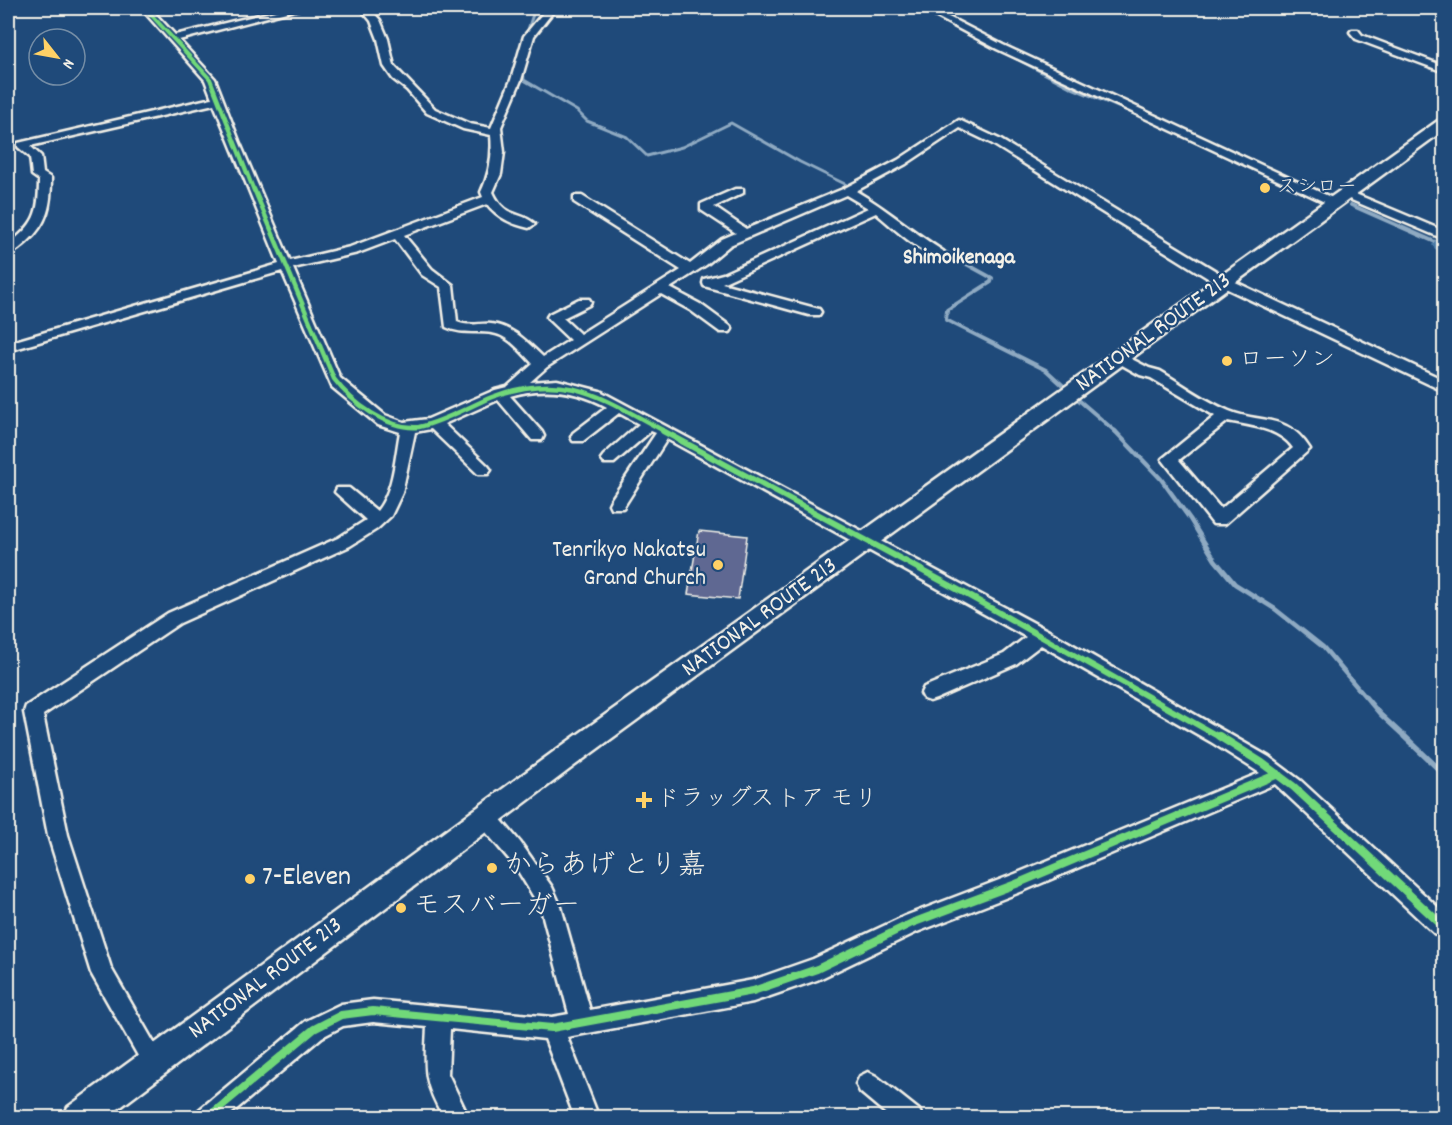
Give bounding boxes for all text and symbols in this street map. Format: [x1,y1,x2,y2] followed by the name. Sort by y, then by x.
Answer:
[27,27,87,87] north arrow
[56,54,80,73] text: N
[1277,174,1357,202] place label: スシロー
[1258,181,1272,195] marker: スシロー
[903,243,1016,274] district label: Shimoikenaga
[1069,265,1239,401] street label: NATIONAL ROUTE 213
[1239,344,1335,378] place label: ローソン
[1220,354,1234,368] marker: ローソン
[552,534,706,596] place label: Tenrikyo Nakatsu Grand Church
[675,550,845,686] street label: NATIONAL ROUTE 213
[711,558,725,572] marker: Tenrikyo Nakatsu Grand Church
[656,783,878,817] place label: ドラッグストア モリ
[637,793,651,807] marker: ドラッグストア モリ
[504,848,706,888] place label: からあげ とり嘉
[262,859,351,899] place label: 7-Eleven
[485,861,499,875] marker: からあげ とり嘉
[243,872,257,886] marker: 7-Eleven
[413,888,580,928] place label: モスバーガー
[394,901,408,915] marker: モスバーガー
[182,910,350,1048] street label: NATIONAL ROUTE 213

